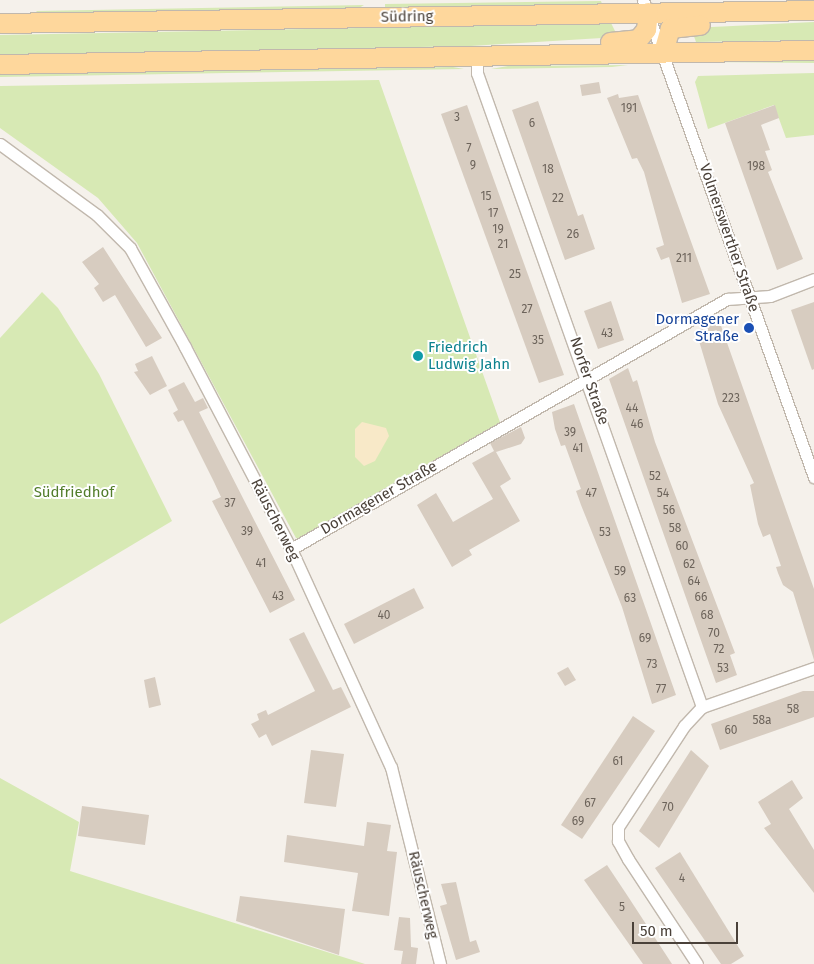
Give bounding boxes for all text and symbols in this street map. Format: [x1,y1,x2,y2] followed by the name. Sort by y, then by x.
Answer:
[381,8,433,26] street label: Südring
[621,102,637,116] house number: 191
[454,111,460,125] house number: 3
[529,117,535,131] house number: 6
[466,142,472,156] house number: 7
[470,159,476,173] house number: 9
[747,160,765,174] house number: 198
[695,162,763,314] street label: Volmerswerther Straße
[542,163,554,177] house number: 18
[480,190,492,204] house number: 15
[552,192,564,206] house number: 22
[488,207,498,221] house number: 17
[492,223,504,237] house number: 19
[567,228,579,242] house number: 26
[498,238,508,252] house number: 21
[676,252,692,266] house number: 211
[509,268,521,282] house number: 25
[521,303,533,317] house number: 27
[655,310,739,345] place label: Dormagener Straße
[743,322,755,334] marker: Dormagener Straße
[601,327,613,341] house number: 43
[532,334,544,348] house number: 35
[566,335,612,427] street label: Norfer Straße
[428,338,510,373] place label: Friedrich Ludwig Jahn
[412,350,424,362] marker: Friedrich Ludwig Jahn
[722,392,740,406] house number: 223
[626,402,638,416] house number: 44
[631,418,643,432] house number: 46
[564,426,576,440] house number: 39
[573,442,583,456] house number: 41
[318,457,440,539] street label: Dormagener Straße
[649,470,661,484] house number: 52
[247,476,303,564] street label: Räuscherweg
[34,484,114,502] park label: Südfriedhof
[585,487,597,501] house number: 47
[657,487,669,501] house number: 54
[224,497,236,511] house number: 37
[663,504,675,518] house number: 56
[669,522,681,536] house number: 58
[241,525,253,539] house number: 39
[599,526,611,540] house number: 53
[675,540,689,554] house number: 60
[256,557,266,571] house number: 41
[683,558,695,572] house number: 62
[614,565,626,579] house number: 59
[688,575,700,589] house number: 64
[272,590,284,604] house number: 43
[695,591,707,605] house number: 66
[624,592,636,606] house number: 63
[377,609,391,623] house number: 40
[700,609,714,623] house number: 68
[708,627,720,641] house number: 70
[639,632,651,646] house number: 69
[713,643,725,657] house number: 72
[646,658,658,672] house number: 73
[717,662,729,676] house number: 53
[656,683,666,697] house number: 77
[787,703,799,717] house number: 58
[752,714,772,728] house number: 58a
[724,724,738,738] house number: 60
[612,755,624,769] house number: 61
[584,797,596,811] house number: 67
[662,801,674,815] house number: 70
[572,815,584,829] house number: 69
[404,849,442,941] street label: Räuscherweg
[679,872,685,886] house number: 4
[619,901,625,915] house number: 5
[634,912,740,944] scale bar
[640,922,673,940] text: 50 m

